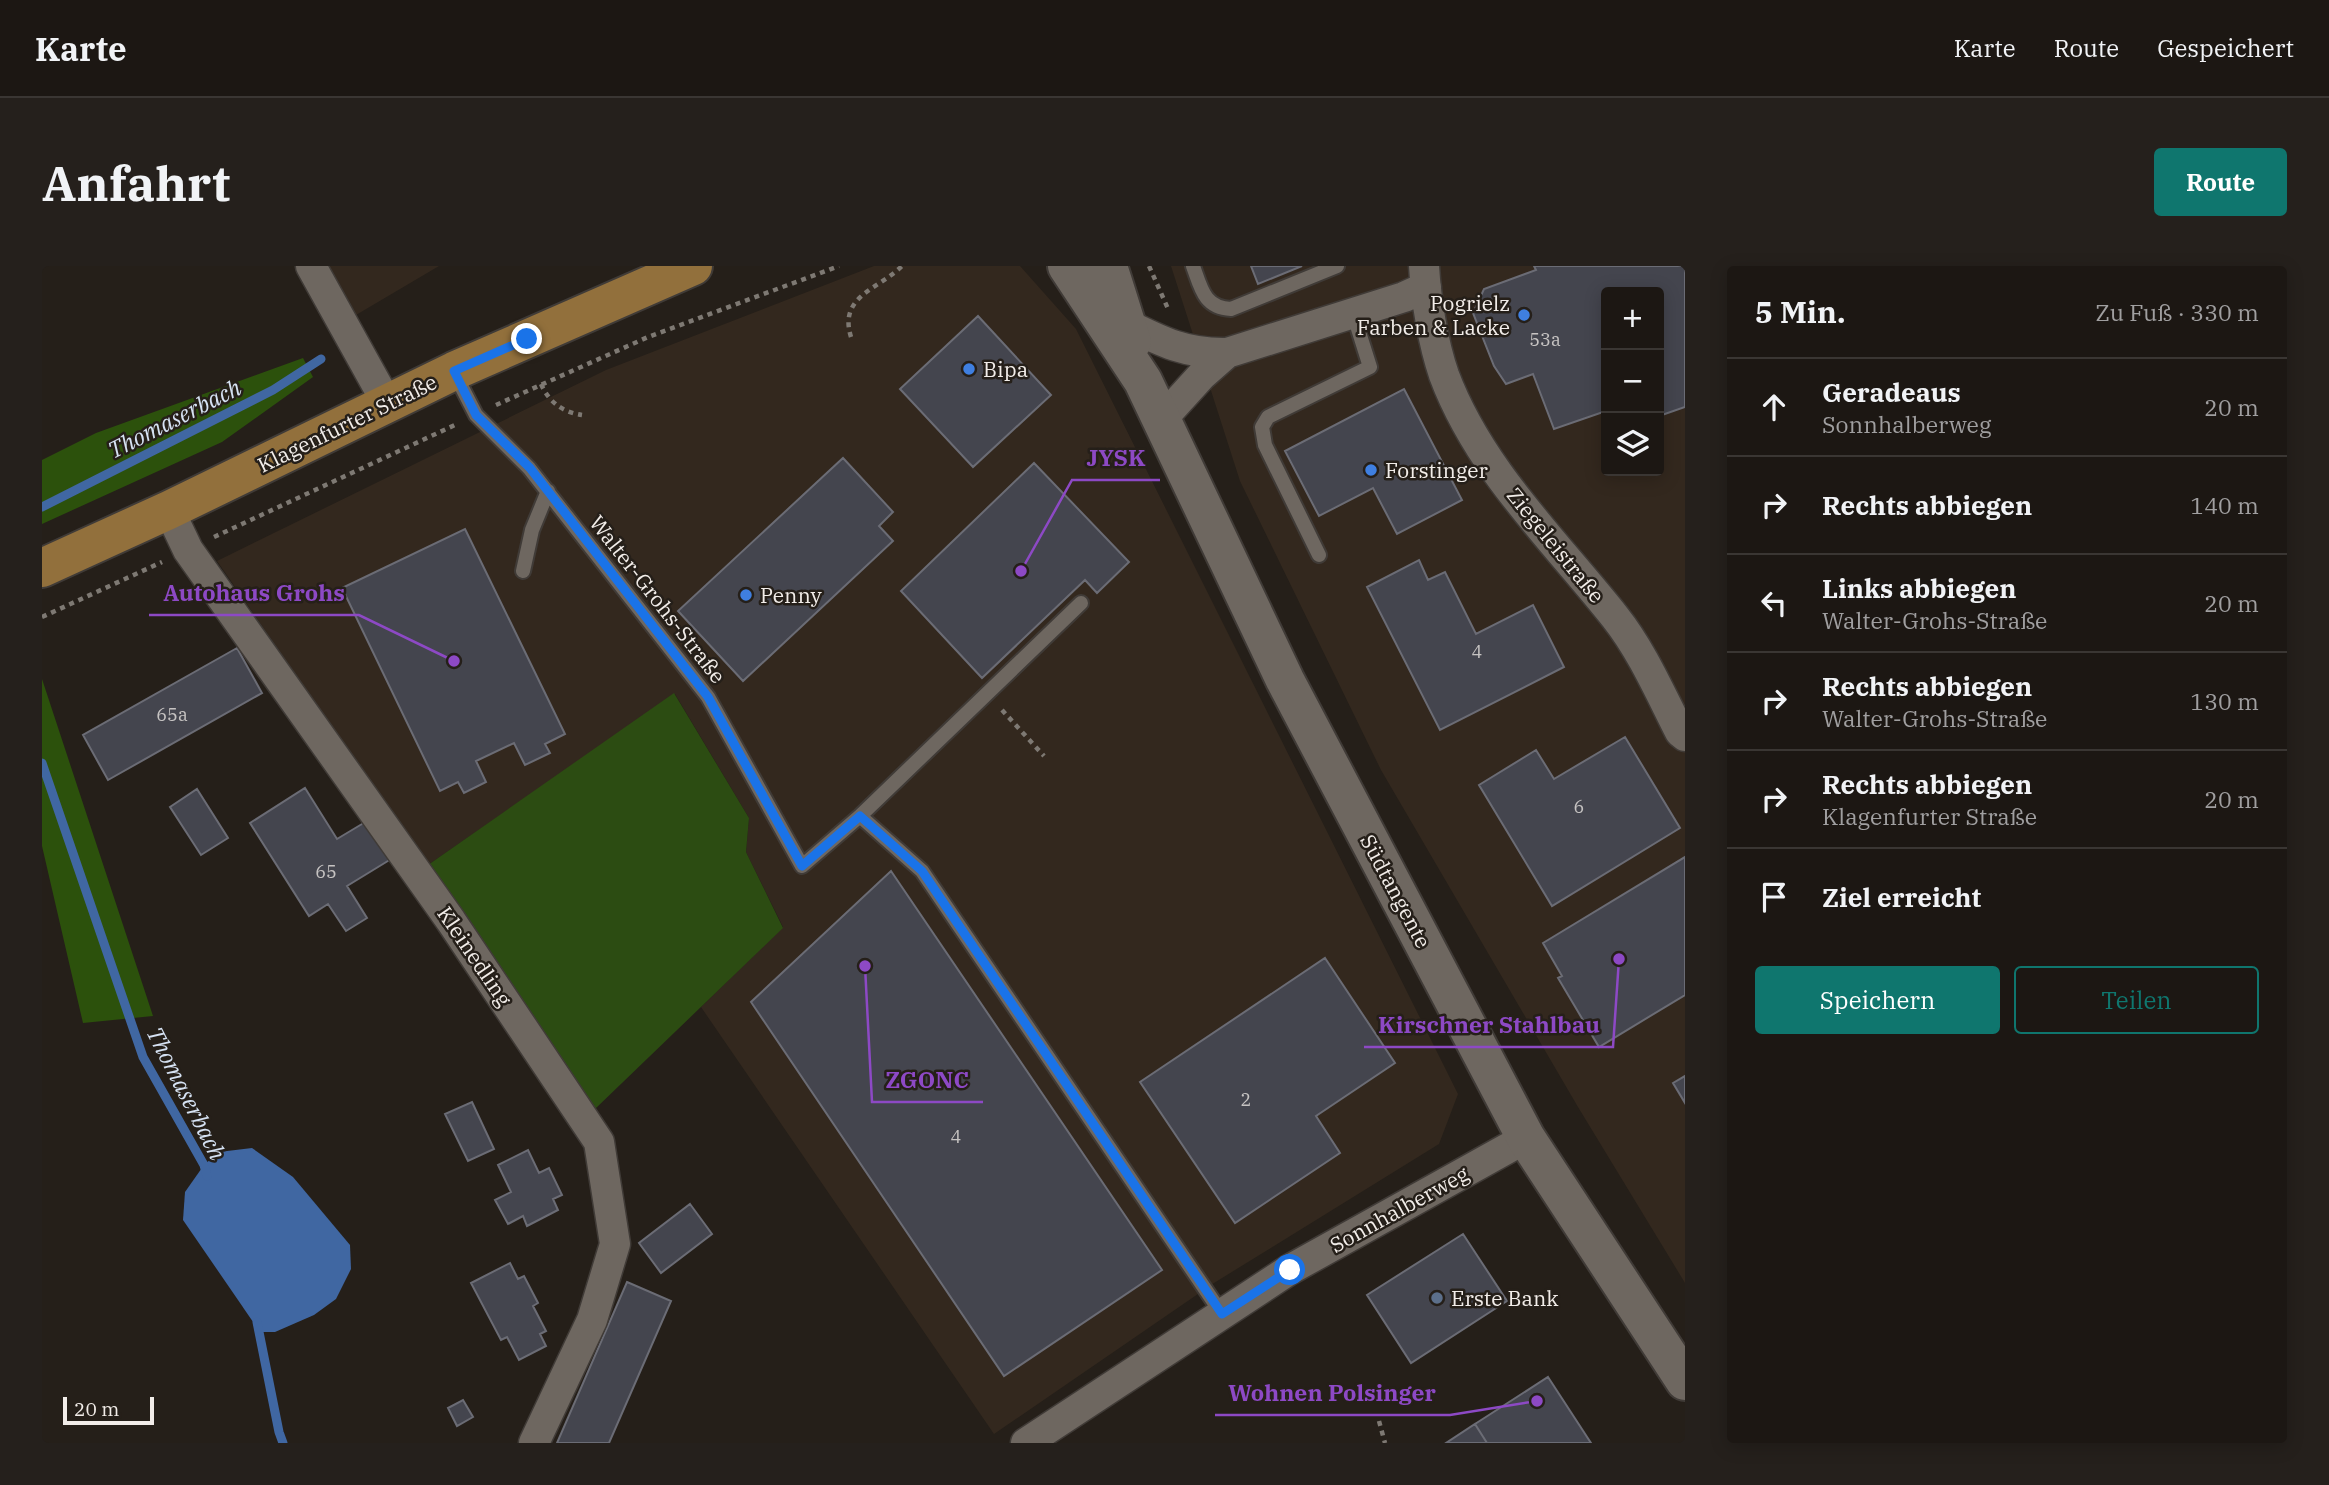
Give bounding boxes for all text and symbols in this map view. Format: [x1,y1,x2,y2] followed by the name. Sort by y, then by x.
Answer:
[35,27,127,70] text: Karte
[1954,32,2016,64] text: Karte
[2054,32,2119,64] text: Route
[2157,32,2294,64] text: Gespeichert
[2154,148,2287,216] button: Route
[42,151,230,214] text: Anfahrt
[1601,287,1664,476] map controls
[1601,287,1664,350] button: +
[1357,289,1510,341] place label: Pogrielz Farben & Lacke
[1755,292,1846,331] text: 5 Min.
[2095,297,2259,327] text: Zu Fuß · 330 m
[1516,307,1532,323] marker: Pogrielz Farben & Lacke
[511,323,542,354] route end
[1529,328,1561,351] house number: 53a
[1601,350,1664,413] button: −
[983,355,1028,383] place label: Bipa
[961,361,977,377] marker: Bipa
[253,367,441,479] street label: Klagenfurter Straße
[102,371,246,464] water label: Thomaserbach
[1822,375,1961,409] text: Geradeaus
[1755,388,1793,426] icon: ahead
[2204,392,2259,422] text: 20 m
[1822,409,1991,439] text: Sonnhalberweg
[1601,413,1664,476] button: layers
[1072,436,1160,480] callout: JYSK
[1086,442,1146,472] text: JYSK
[1385,456,1489,484] place label: Forstinger
[1363,462,1379,478] marker: Forstinger
[1501,481,1611,609] street label: Ziegeleistraße
[1755,486,1793,524] icon: right
[1822,488,2032,522] text: Rechts abbiegen
[2190,490,2259,520] text: 140 m
[584,509,732,689] street label: Walter-Grohs-Straße
[149,571,359,615] callout: Autohaus Grohs
[1822,571,2017,605] text: Links abbiegen
[163,577,345,607] text: Autohaus Grohs
[760,581,823,609] place label: Penny
[1755,584,1793,622] icon: left
[738,587,754,603] marker: Penny
[2204,588,2259,618] text: 20 m
[1822,605,2047,635] text: Walter-Grohs-Straße
[1472,640,1482,663] house number: 4
[1822,669,2032,703] text: Rechts abbiegen
[1755,682,1793,720] icon: right
[2190,686,2259,716] text: 130 m
[156,703,188,726] house number: 65a
[1822,703,2047,733] text: Walter-Grohs-Straße
[1822,767,2032,801] text: Rechts abbiegen
[1755,780,1793,818] icon: right
[2204,784,2259,814] text: 20 m
[1574,795,1584,818] house number: 6
[1822,801,2037,831] text: Klagenfurter Straße
[1354,829,1438,953] street label: Südtangente
[315,860,337,883] house number: 65
[1755,878,1793,916] icon: arrive
[1822,880,1981,914] text: Ziel erreicht
[431,901,519,1012] street label: Kleinedling
[1755,966,2000,1034] button: Speichern
[2014,966,2259,1034] button: Teilen
[1364,1003,1613,1047] callout: Kirschner Stahlbau
[1378,1009,1600,1039] text: Kirschner Stahlbau
[141,1021,234,1165] water label: Thomaserbach
[872,1058,983,1102] callout: ZGONC
[885,1064,969,1094] text: ZGONC
[1241,1088,1251,1111] house number: 2
[951,1125,961,1148] house number: 4
[1325,1159,1474,1259] street label: Sonnhalberweg
[1274,1254,1305,1285] route start
[1451,1284,1559,1312] place label: Erste Bank
[1429,1290,1445,1306] marker: Erste Bank
[1215,1371,1450,1415] callout: Wohnen Polsinger
[1228,1377,1436,1407] text: Wohnen Polsinger
[63,1394,154,1426] scale bar
[74,1397,119,1421] text: 20 m

